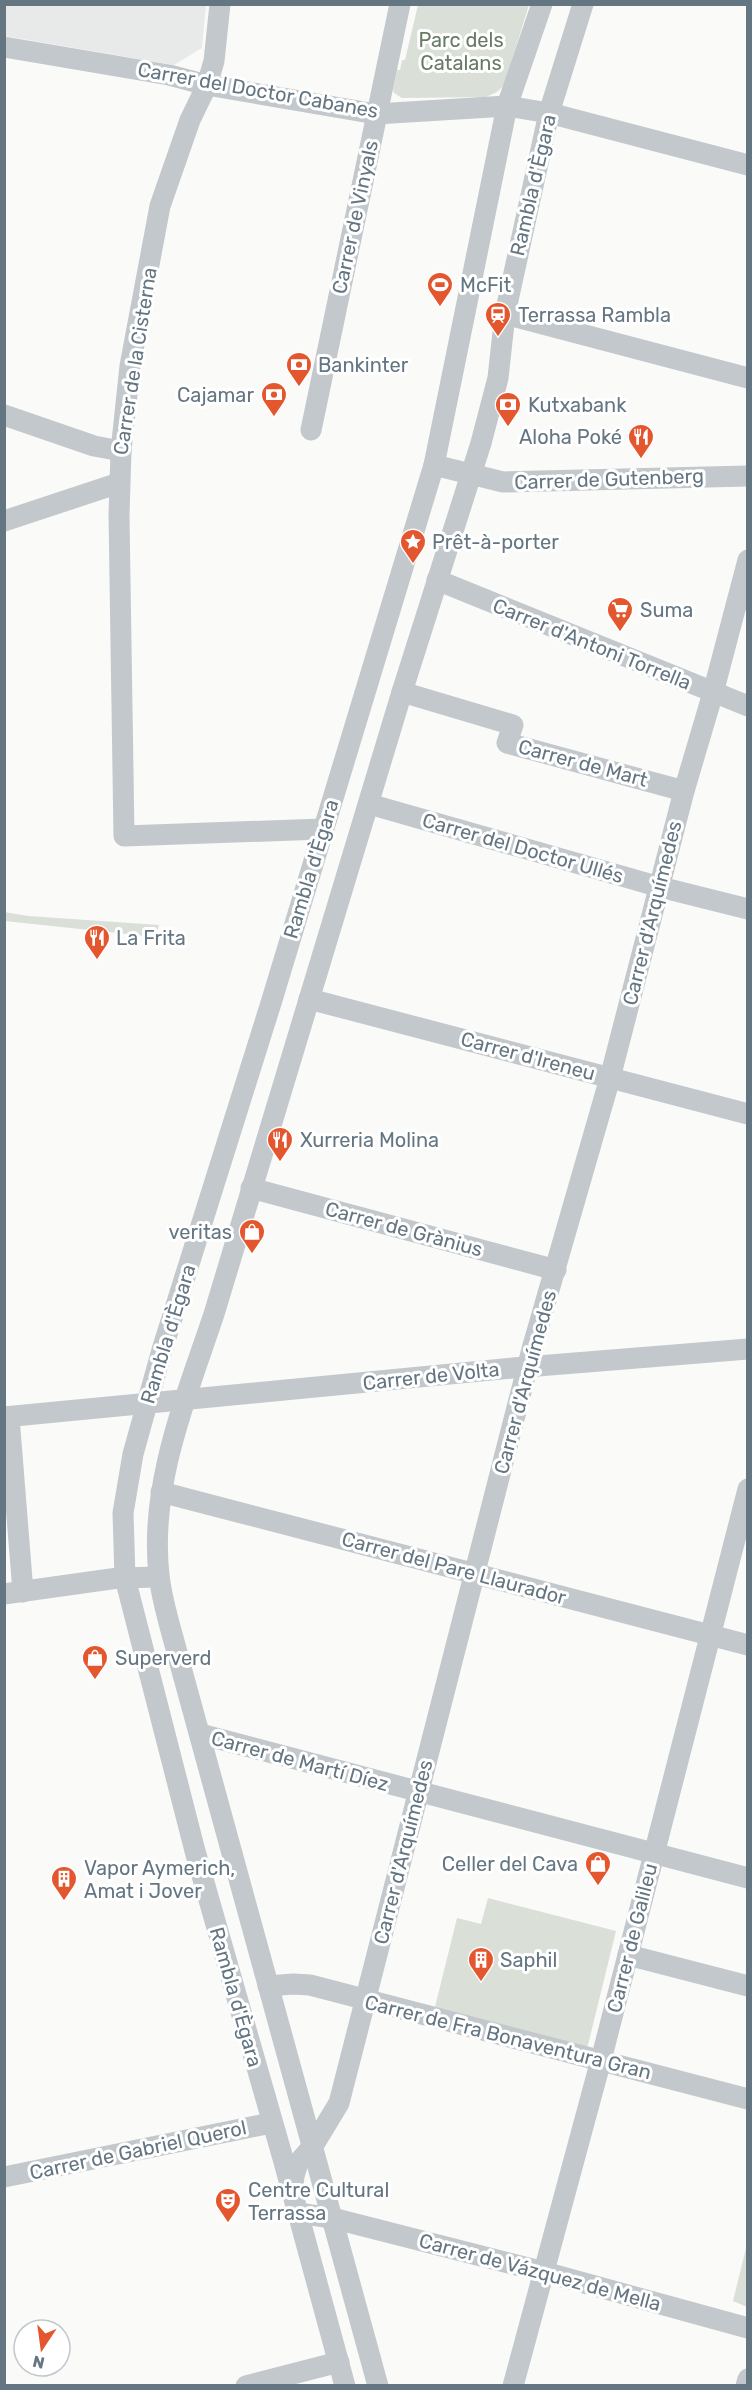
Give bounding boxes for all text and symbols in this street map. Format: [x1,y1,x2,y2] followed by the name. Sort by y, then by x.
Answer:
[418,28,504,75] park label: Parc dels Catalans
[136,57,380,123] street label: Carrer del Doctor Cabanes
[505,112,561,258] street label: Rambla d'Ègara
[327,138,383,296] street label: Carrer de Vinyals
[108,266,162,456] street label: Carrer de la Cisterna
[425,270,455,308] sports icon: McFit
[460,273,511,297] place label: McFit
[483,300,513,338] station icon: Terrassa Rambla
[518,303,671,327] place label: Terrassa Rambla
[284,350,314,388] bank icon: Bankinter
[318,353,409,377] place label: Bankinter
[259,380,289,418] bank icon: Cajamar
[177,383,254,407] place label: Cajamar
[493,390,523,428] bank icon: Kutxabank
[528,393,627,417] place label: Kutxabank
[626,422,656,460] restaurant icon: Aloha Poké
[519,425,622,449] place label: Aloha Poké
[514,464,704,494] street label: Carrer de Gutenberg
[398,527,428,565] place icon: Prêt-à-porter
[432,530,559,554] place label: Prêt-à-porter
[489,593,695,695] street label: Carrer d'Antoni Torrella
[605,595,635,633] supermarket icon: Suma
[640,598,693,622] place label: Suma
[516,734,650,792] street label: Carrer de Mart
[278,796,344,942] street label: Rambla d'Ègara
[420,808,626,888] street label: Carrer del Doctor Ullés
[617,818,687,1008] street label: Carrer d'Arquímedes
[82,923,112,961] restaurant icon: La Frita
[116,926,186,950] place label: La Frita
[458,1027,598,1085] street label: Carrer d'Ireneu
[265,1125,295,1163] restaurant icon: Xurreria Molina
[300,1128,439,1152] place label: Xurreria Molina
[323,1196,485,1262] street label: Carrer de Grànius
[237,1217,267,1255] shop icon: veritas
[169,1220,232,1244] place label: veritas
[135,1261,201,1407] street label: Rambla d'Ègara
[489,1287,561,1477] street label: Carrer d'Arquímedes
[361,1357,501,1395] street label: Carrer de Volta
[339,1526,569,1610] street label: Carrer del Pare Llaurador
[80,1643,110,1681] shop icon: Superverd
[115,1646,211,1670] place label: Superverd
[209,1726,391,1796] street label: Carrer de Martí Díez
[368,1757,438,1947] street label: Carrer d'Arquímedes
[583,1849,613,1887] shop icon: Celler del Cava
[442,1852,578,1876] place label: Celler del Cava
[84,1856,235,1903] place label: Vapor Aymerich, Amat i Jover
[602,1861,662,2015] street label: Carrer de Galileu
[49,1864,79,1902] building icon: Vapor Aymerich, Amat i Jover
[205,1924,267,2070] street label: Rambla d'Ègara
[466,1945,496,1983] building icon: Saphil
[500,1948,557,1972] place label: Saphil
[362,1990,654,2084] street label: Carrer de Fra Bonaventura Gran
[27,2115,249,2185] street label: Carrer de Gabriel Querol
[248,2178,389,2225] place label: Centre Cultural Terrassa
[213,2186,243,2224] theatre icon: Centre Cultural Terrassa
[417,2228,663,2316] street label: Carrer de Vázquez de Mella
[12,2318,72,2378] north arrow
[31,2352,46,2373] text: N

